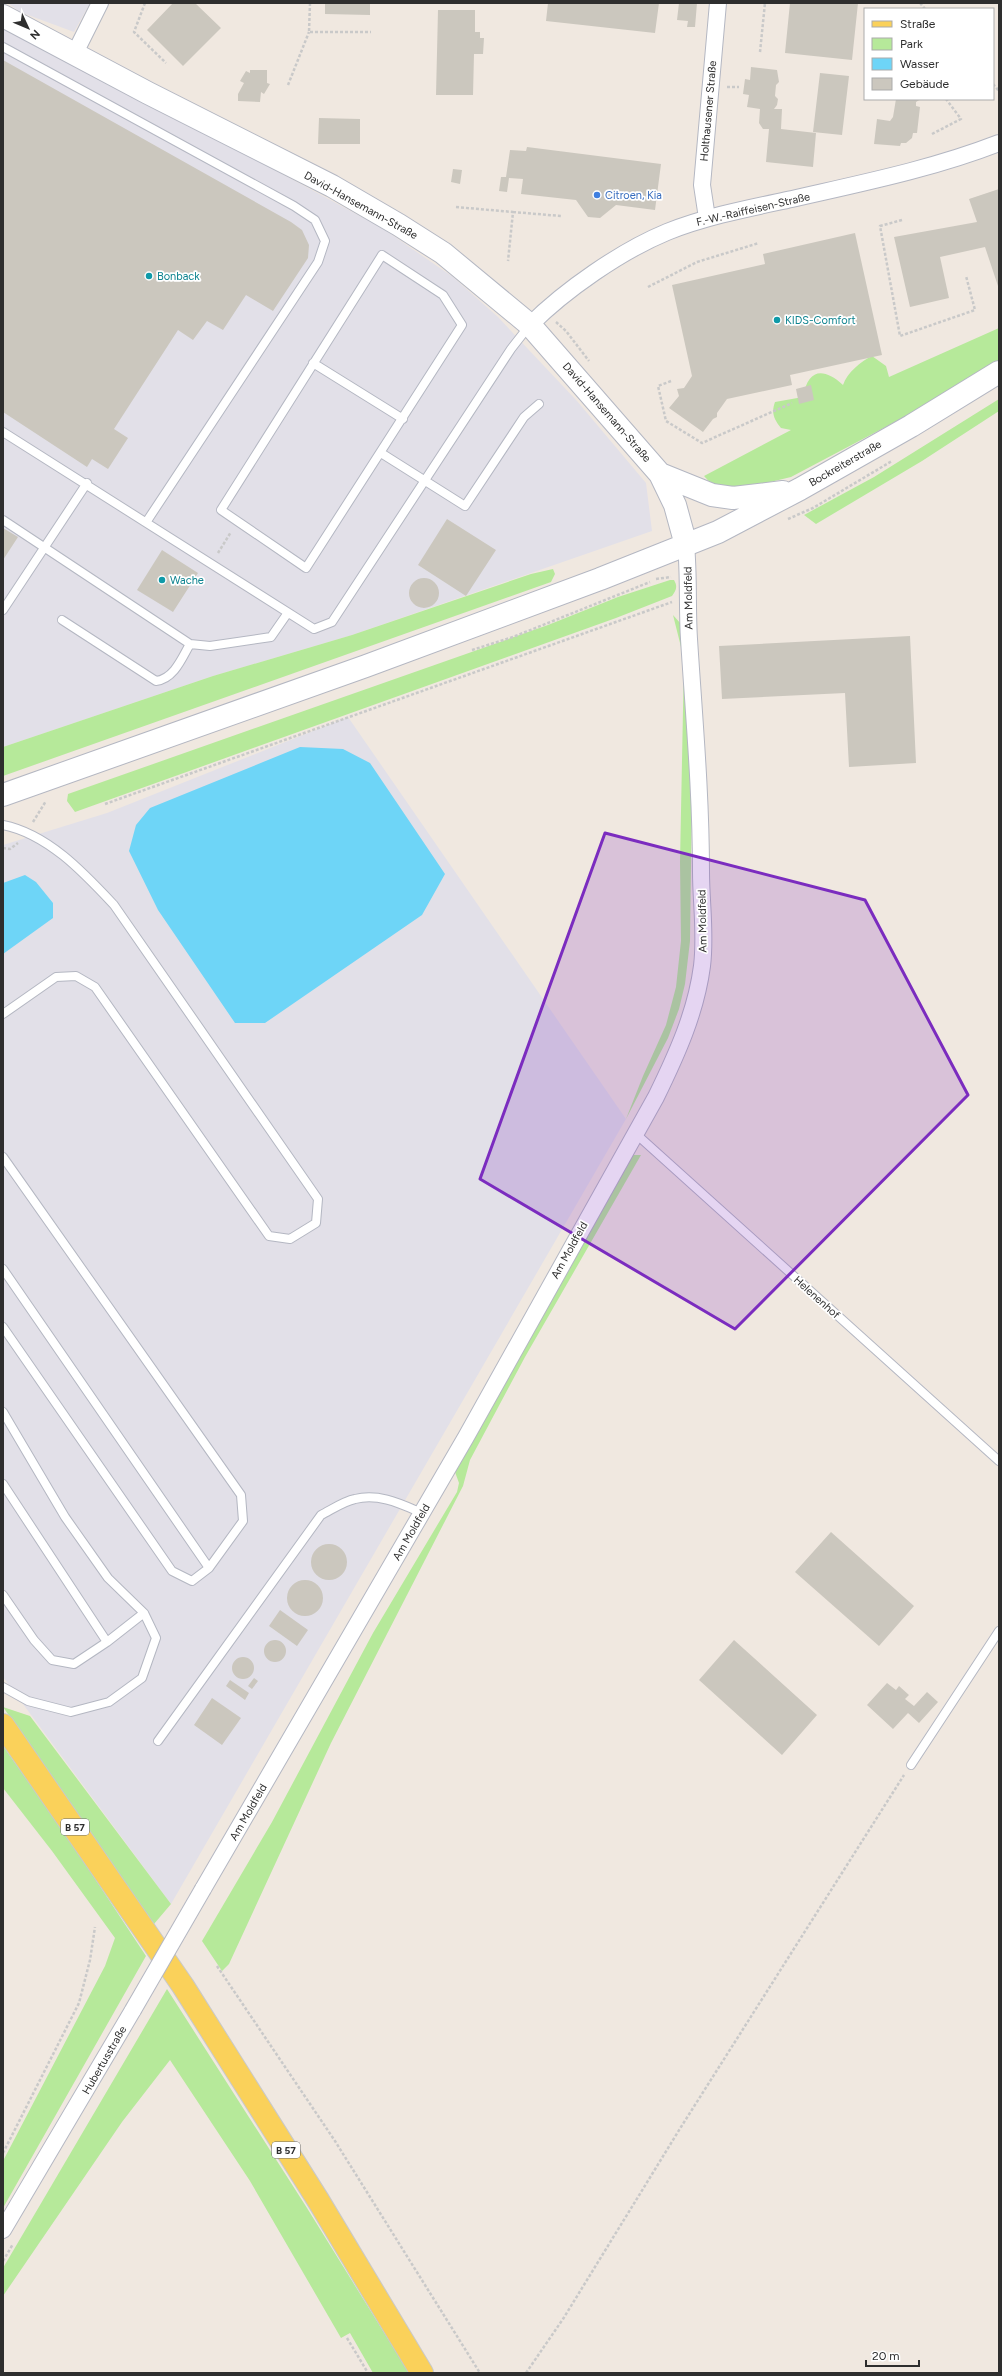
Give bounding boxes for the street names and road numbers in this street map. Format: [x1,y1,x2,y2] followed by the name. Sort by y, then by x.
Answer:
[698,60,719,162] street label: Holthausener Straße
[302,169,420,242] street label: David-Hansemann-Straße
[695,190,811,229] street label: F.-W.-Raiffeisen-Straße
[560,360,653,465] street label: David-Hansemann-Straße
[807,437,884,489] street label: Bockreiterstraße
[681,566,696,630] street label: Am Moldfeld
[695,889,710,953] street label: Am Moldfeld
[548,1220,590,1281] street label: Am Moldfeld
[791,1273,843,1322] street label: Helenenhof
[390,1502,433,1563] street label: Am Moldfeld
[227,1782,270,1843] street label: Am Moldfeld
[61,1819,89,1835] road number: B 57
[80,2024,129,2097] street label: Hubertusstraße
[272,2142,300,2158] road number: B 57

